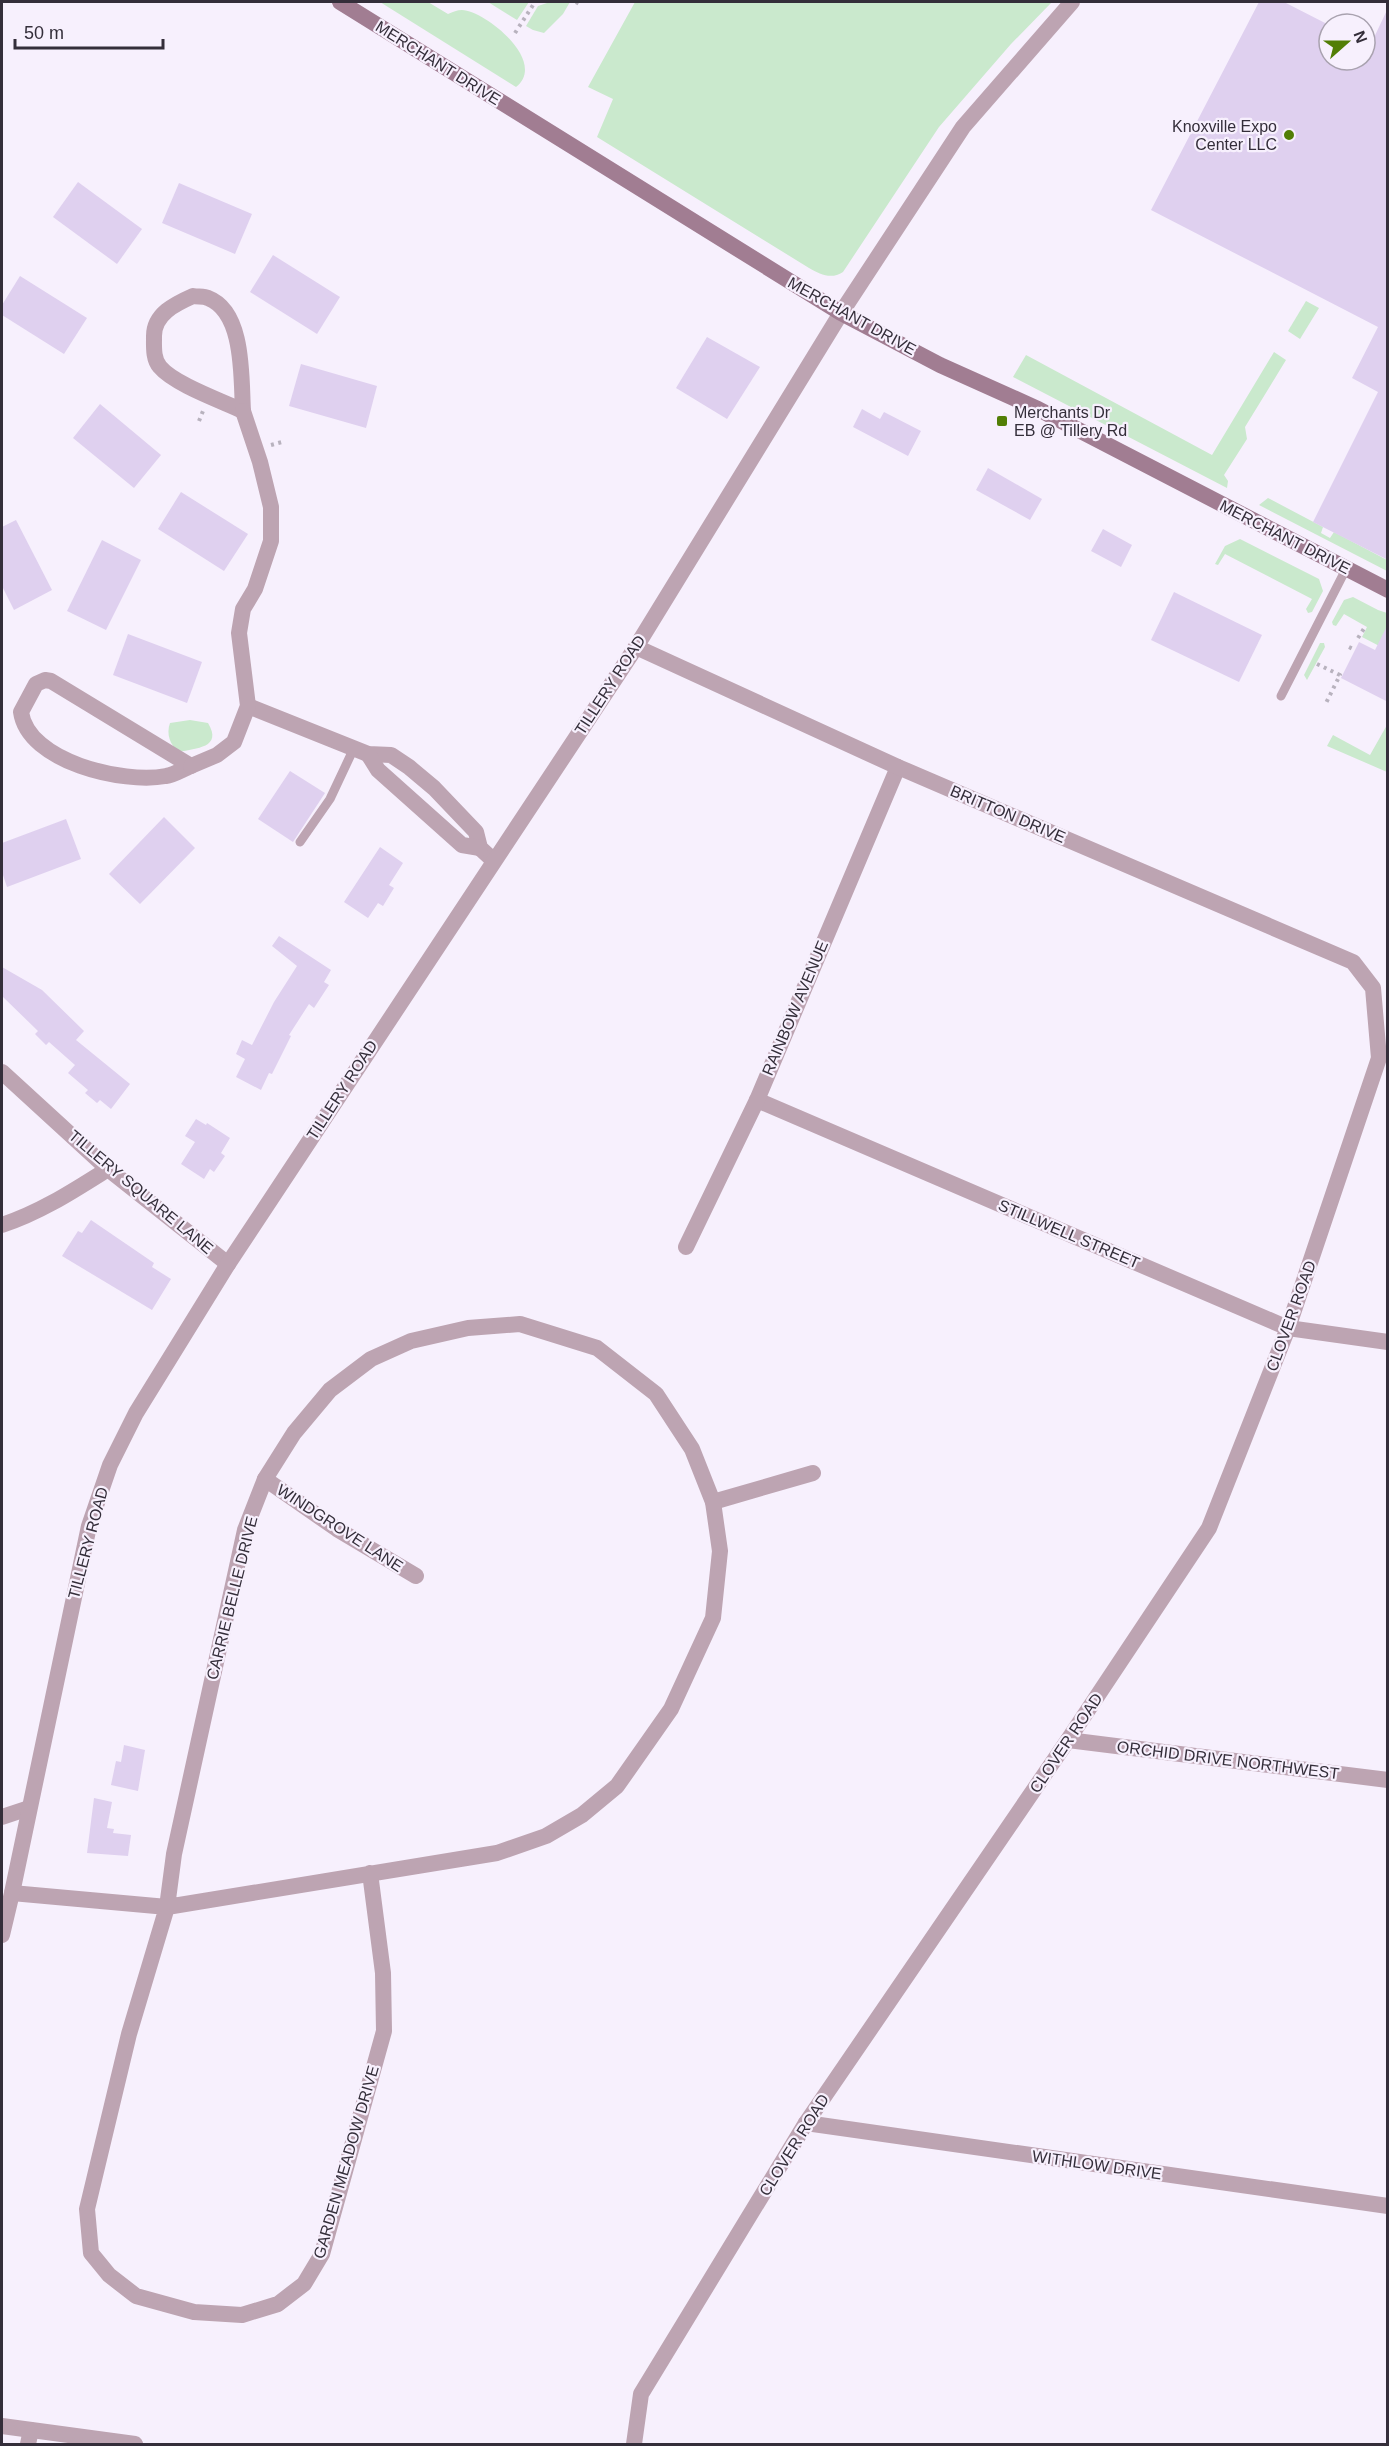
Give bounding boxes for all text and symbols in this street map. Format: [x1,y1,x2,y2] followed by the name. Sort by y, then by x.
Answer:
[15,12,164,50] scale bar
[1317,12,1377,72] north arrow
[373,18,503,108] street label: MERCHANT DRIVE
[24,23,64,43] text: 50 m
[1351,28,1371,45] text: N
[1172,118,1277,153] place label: Knoxville Expo Center LLC
[1282,128,1296,142] marker: Knoxville Expo Center LLC
[785,274,919,358] street label: MERCHANT DRIVE
[1014,404,1127,439] place label: Merchants Dr EB @ Tillery Rd
[995,414,1009,428] marker: Merchants Dr EB @ Tillery Rd
[1217,497,1353,577] street label: MERCHANT DRIVE
[572,632,648,738] street label: TILLERY ROAD
[948,782,1068,846] street label: BRITTON DRIVE
[759,938,831,1078] street label: RAINBOW AVENUE
[304,1037,380,1143] street label: TILLERY ROAD
[66,1127,216,1257] street label: TILLERY SQUARE LANE
[996,1196,1143,1272] street label: STILLWELL STREET
[1263,1258,1319,1374] street label: CLOVER ROAD
[274,1481,406,1575] street label: WINDGROVE LANE
[65,1485,111,1601] street label: TILLERY ROAD
[203,1514,261,1682] street label: CARRIE BELLE DRIVE
[1026,1690,1106,1796] street label: CLOVER ROAD
[1116,1738,1340,1782] street label: ORCHID DRIVE NORTHWEST
[310,2064,382,2260] street label: GARDEN MEADOW DRIVE
[756,2091,832,2199] street label: CLOVER ROAD
[1031,2147,1163,2183] street label: WITHLOW DRIVE

